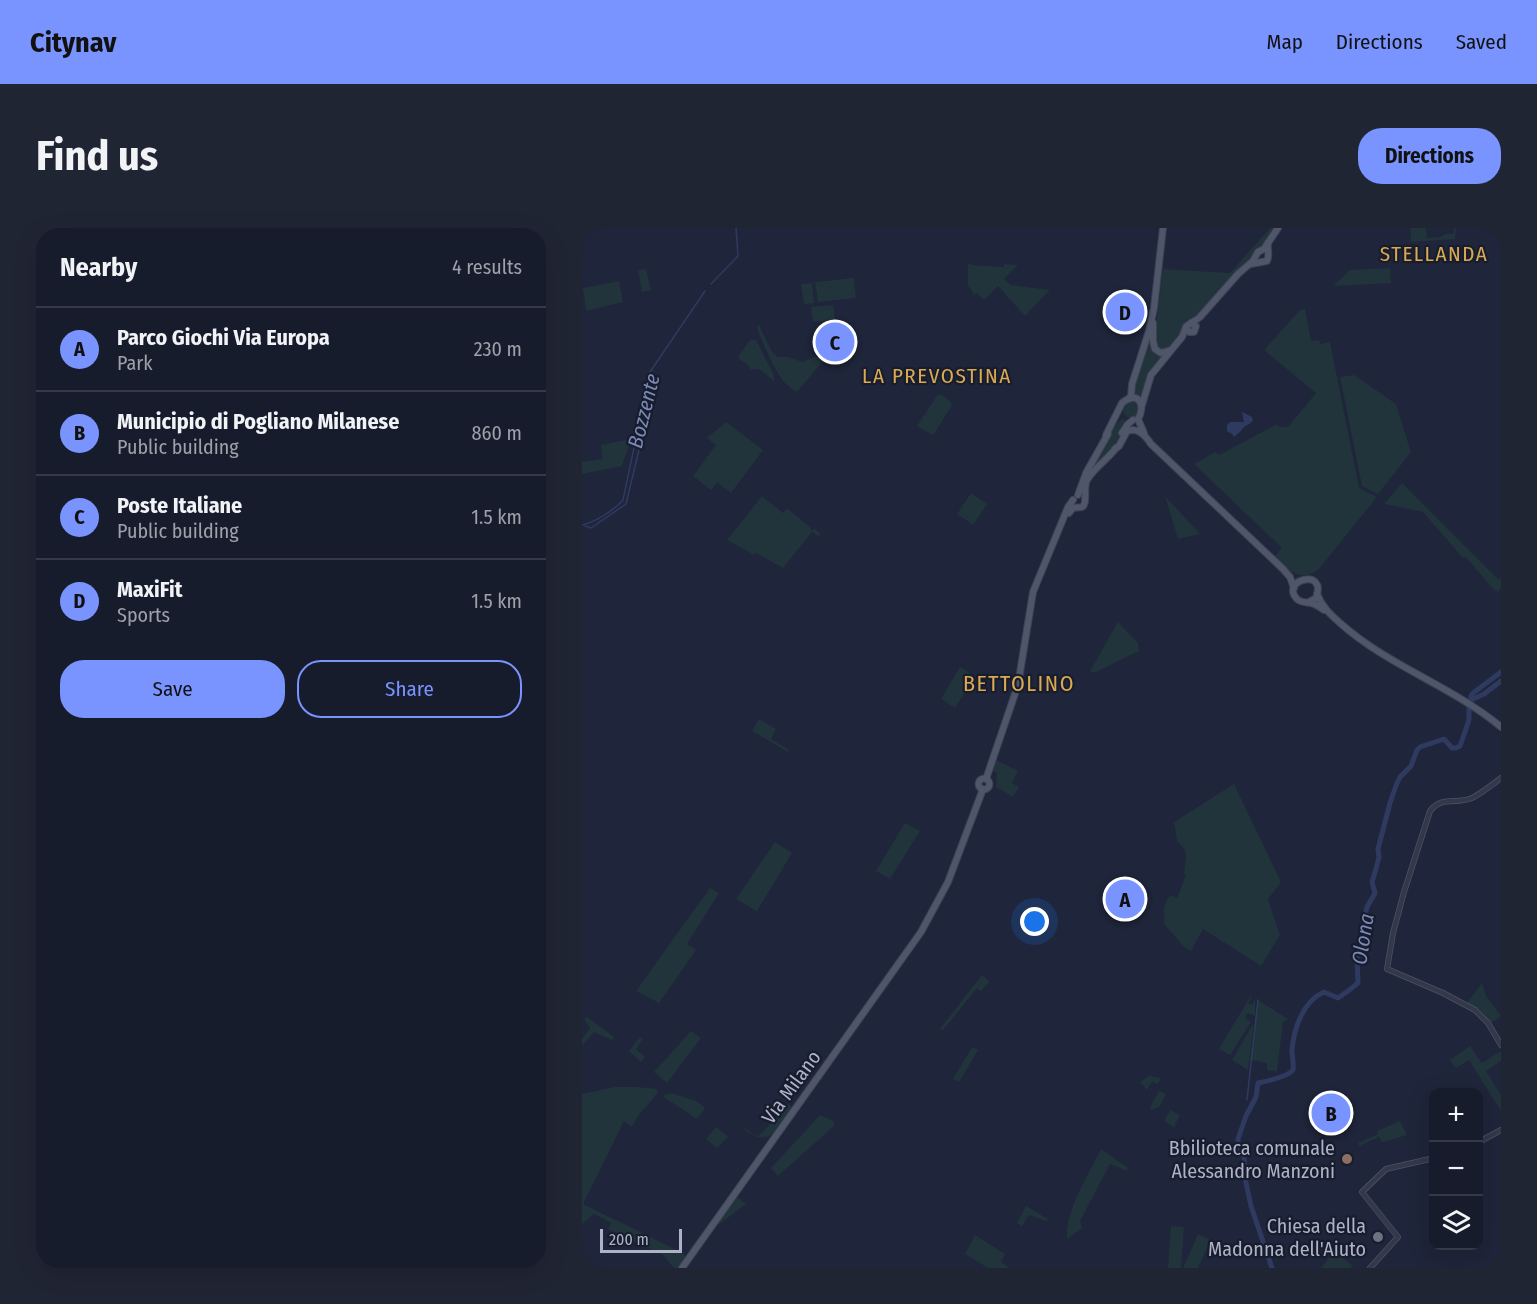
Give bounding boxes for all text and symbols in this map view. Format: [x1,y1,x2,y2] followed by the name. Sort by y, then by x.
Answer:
[30,26,116,59] text: Citynav
[1266,29,1303,55] text: Map
[1336,29,1423,55] text: Directions
[1456,29,1507,55] text: Saved
[1358,128,1501,184] button: Directions
[36,131,158,181] text: Find us
[1380,241,1488,267] district label: STELLANDA
[60,252,137,283] text: Nearby
[452,255,522,279] text: 4 results
[1106,290,1144,334] pin: D
[816,320,854,364] pin: C
[117,324,330,351] text: Parco Giochi Via Europa
[74,337,85,361] text: A
[474,337,522,361] text: 230 m
[117,351,153,375] text: Park
[862,363,1012,389] district label: LA PREVOSTINA
[622,371,666,451] water label: Bozzente
[117,408,399,435] text: Municipio di Pogliano Milanese
[74,421,85,445] text: B
[472,421,522,445] text: 860 m
[117,435,239,459] text: Public building
[117,492,242,519] text: Poste Italiane
[74,505,85,529] text: C
[471,505,522,529] text: 1.5 km
[117,519,239,543] text: Public building
[117,576,182,603] text: MaxiFit
[74,589,85,613] text: D
[471,589,522,613] text: 1.5 km
[117,603,170,627] text: Sports
[60,660,285,718] button: Save
[297,660,522,718] button: Share
[963,670,1075,697] district label: BETTOLINO
[1106,876,1144,922] pin: A
[1020,907,1049,936] your location
[1346,912,1380,966] water label: Olona
[756,1046,826,1128] street label: Via Milano
[1429,1088,1483,1250] map controls
[1429,1088,1483,1142] button: +
[1312,1090,1350,1136] pin: B
[1169,1136,1335,1183] place label: Bbilioteca comunale Alessandro Manzoni
[1429,1142,1483,1196] button: −
[1340,1152,1354,1166] marker: Bbilioteca comunale Alessandro Manzoni
[1429,1196,1483,1250] button: layers
[1208,1214,1366,1261] place label: Chiesa della Madonna dell'Aiuto
[600,1226,682,1254] scale bar
[609,1230,649,1249] text: 200 m
[1371,1230,1385,1244] marker: Chiesa della Madonna dell'Aiuto

